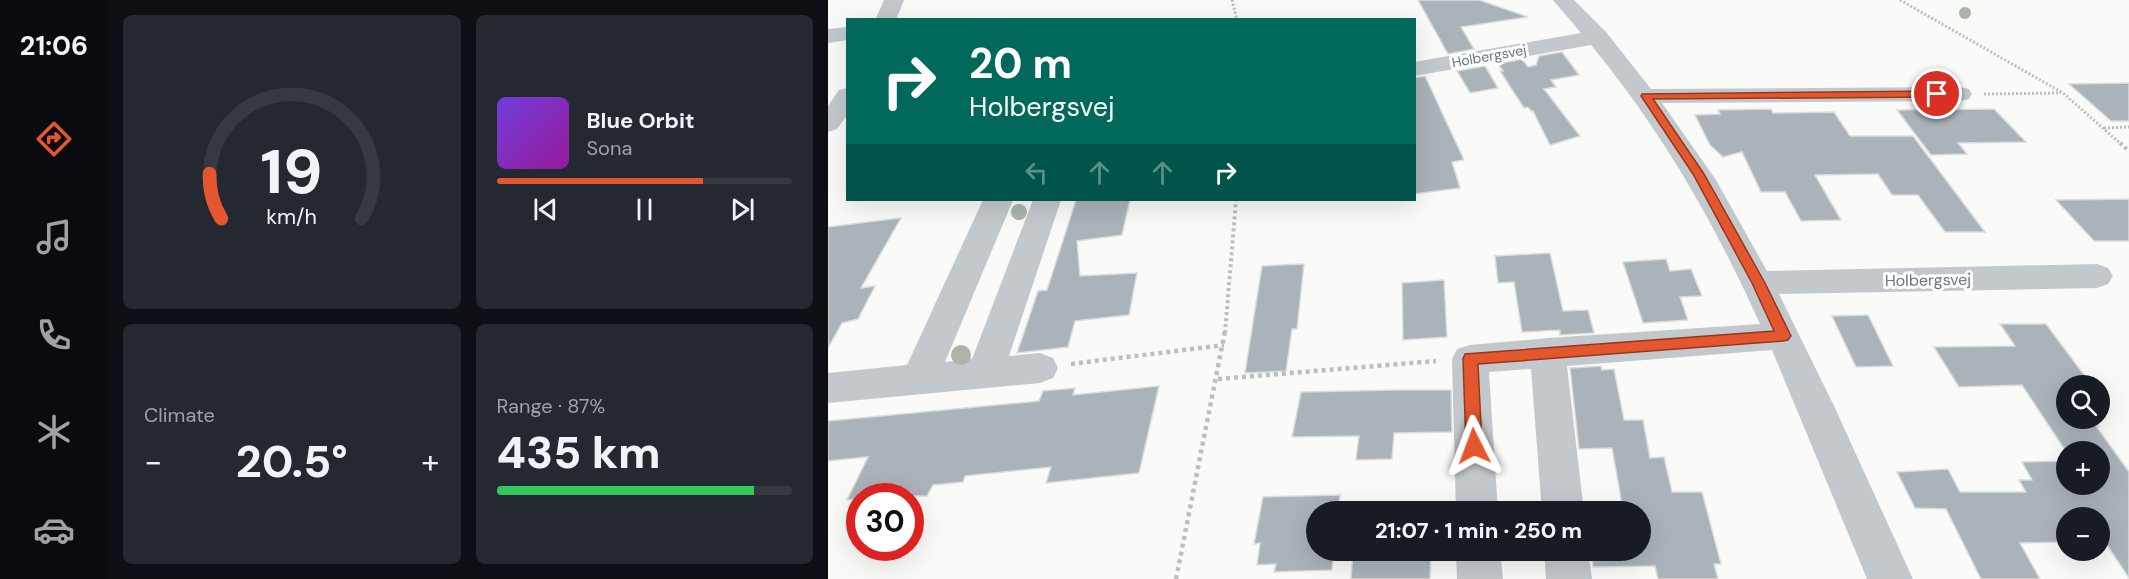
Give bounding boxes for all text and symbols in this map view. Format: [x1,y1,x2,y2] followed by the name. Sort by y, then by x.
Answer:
[20,28,88,63] text: 21:06
[969,36,1072,91] text: 20 m
[1450,41,1528,71] street label: Holbergsvej
[870,42,948,120] icon: right
[1911,68,1962,119] pin
[1920,77,1953,110] icon: arrive
[969,89,1115,124] text: Holbergsvej
[587,106,695,135] text: Blue Orbit
[33,118,75,160] icon: directions
[261,131,323,212] text: 19
[587,135,632,161] text: Sona
[1020,156,1053,189] icon: left
[1083,156,1116,189] icon: ahead
[1146,156,1179,189] icon: ahead
[1209,156,1242,189] icon: right
[529,193,562,226] icon: previous
[628,193,661,226] icon: pause
[726,193,759,226] icon: next
[266,203,317,231] text: km/h
[33,216,75,258] icon: music
[1885,269,1971,291] street label: Holbergsvej
[33,314,75,356] icon: phone
[2056,375,2110,561] map controls
[2056,375,2110,429] button: search
[497,393,605,419] text: Range · 87%
[144,402,215,428] text: Climate
[33,411,75,453] icon: climate
[1442,414,1506,478] position arrow
[497,423,661,482] text: 435 km
[236,432,348,491] text: 20.5°
[144,440,162,483] text: −
[421,440,439,483] text: +
[2056,441,2110,495] button: +
[846,483,924,561] speed limit sign: 30
[2056,507,2110,561] button: −
[33,509,75,551] icon: car
[1375,516,1582,545] text: 21:07 · 1 min · 250 m

